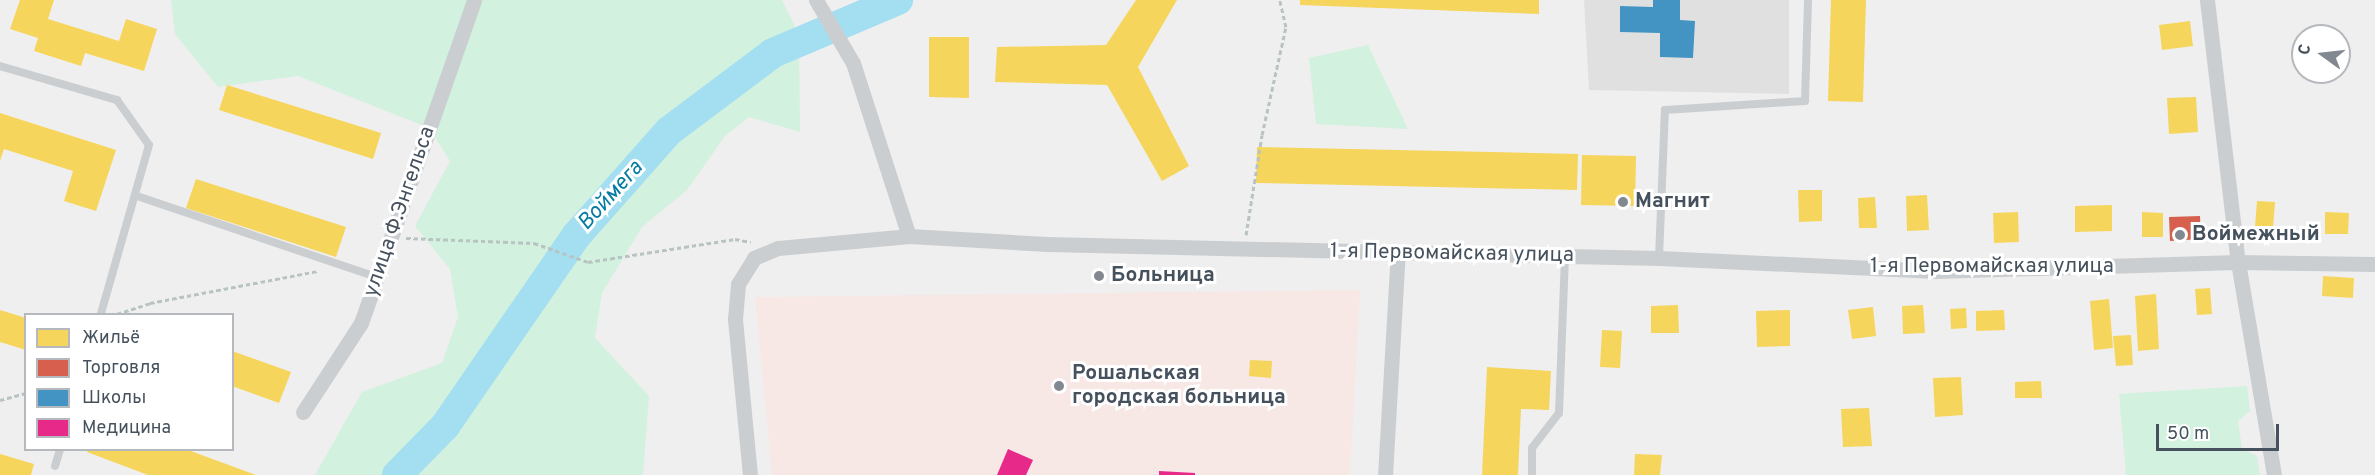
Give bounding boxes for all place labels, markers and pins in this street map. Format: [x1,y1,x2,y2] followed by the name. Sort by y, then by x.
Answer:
[1635,189,1710,215] place label: Магнит
[1616,195,1630,209] marker: Магнит
[2192,222,2320,248] place label: Воймежный
[2173,228,2187,242] marker: Воймежный
[1111,263,1215,289] place label: Больница
[1092,269,1106,283] marker: Больница
[1072,361,1286,411] place label: Рошальская городская больница
[1050,377,1068,395] marker: Рошальская городская больница

